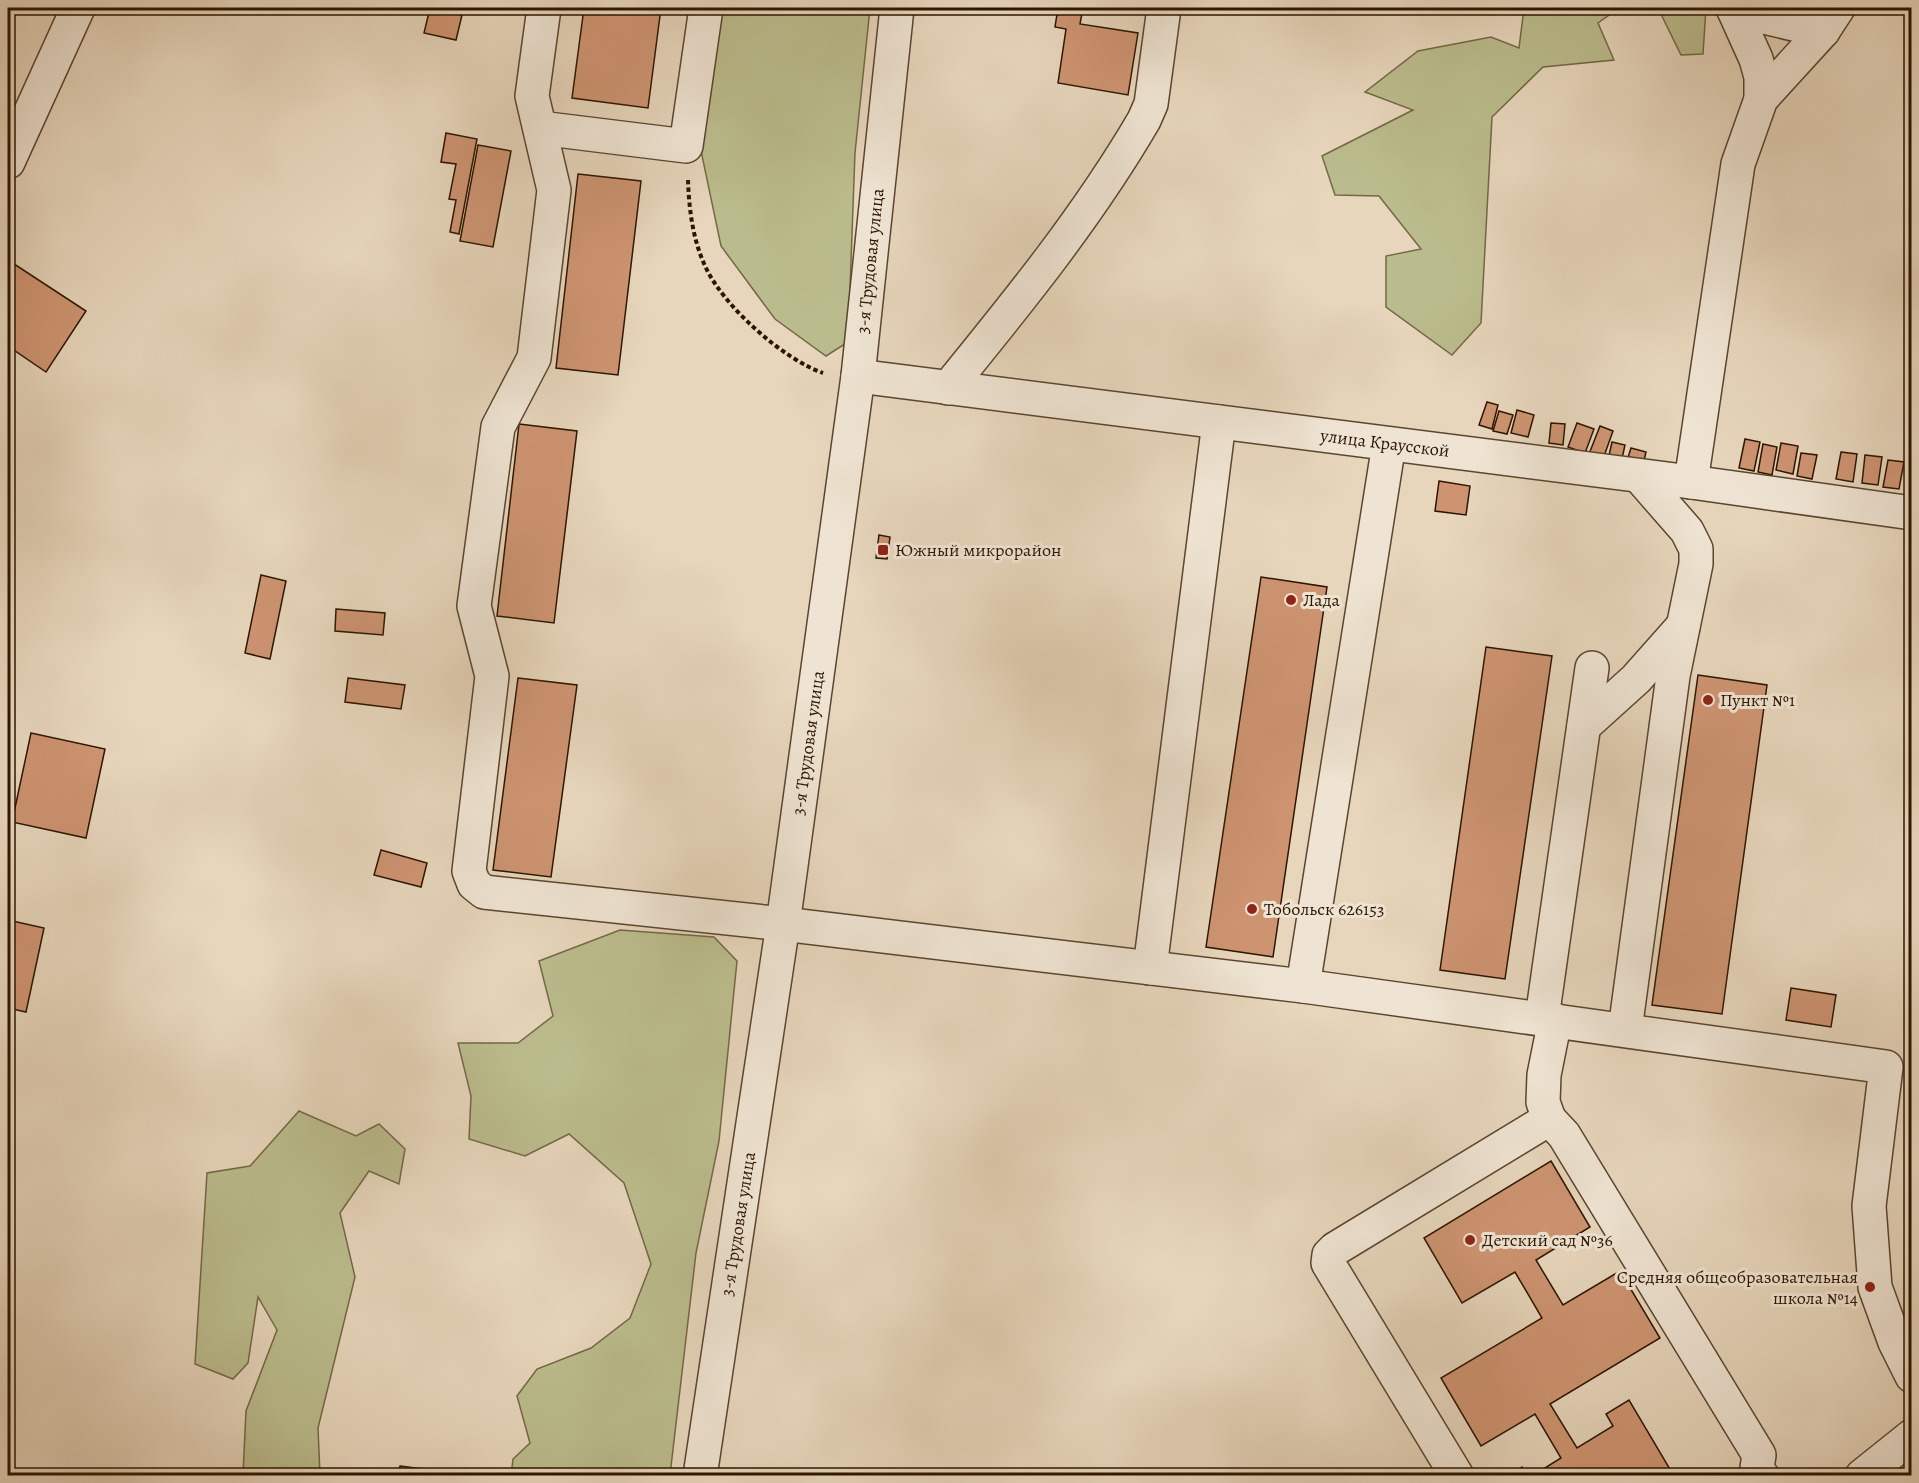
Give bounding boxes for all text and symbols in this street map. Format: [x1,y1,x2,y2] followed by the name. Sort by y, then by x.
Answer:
[850,187,890,335] street label: 3-я Трудовая улица
[1318,423,1451,463] street label: улица Краусской
[895,538,1062,562] place label: Южный микрорайон
[876,543,890,557] marker: Южный микрорайон
[1303,588,1340,612] place label: Лада
[1284,593,1298,607] marker: Лада
[786,668,830,817] street label: 3-я Трудовая улица
[1720,688,1795,712] place label: Пункт №1
[1701,693,1715,707] marker: Пункт №1
[1264,897,1385,921] place label: Тобольск 626153
[1245,902,1259,916] marker: Тобольск 626153
[715,1149,761,1298] street label: 3-я Трудовая улица
[1482,1228,1613,1252] place label: Детский сад №36
[1463,1233,1477,1247] marker: Детский сад №36
[1617,1265,1858,1310] place label: Средняя общеобразовательная школа №14
[1863,1280,1877,1294] marker: Средняя общеобразовательная школа №14

